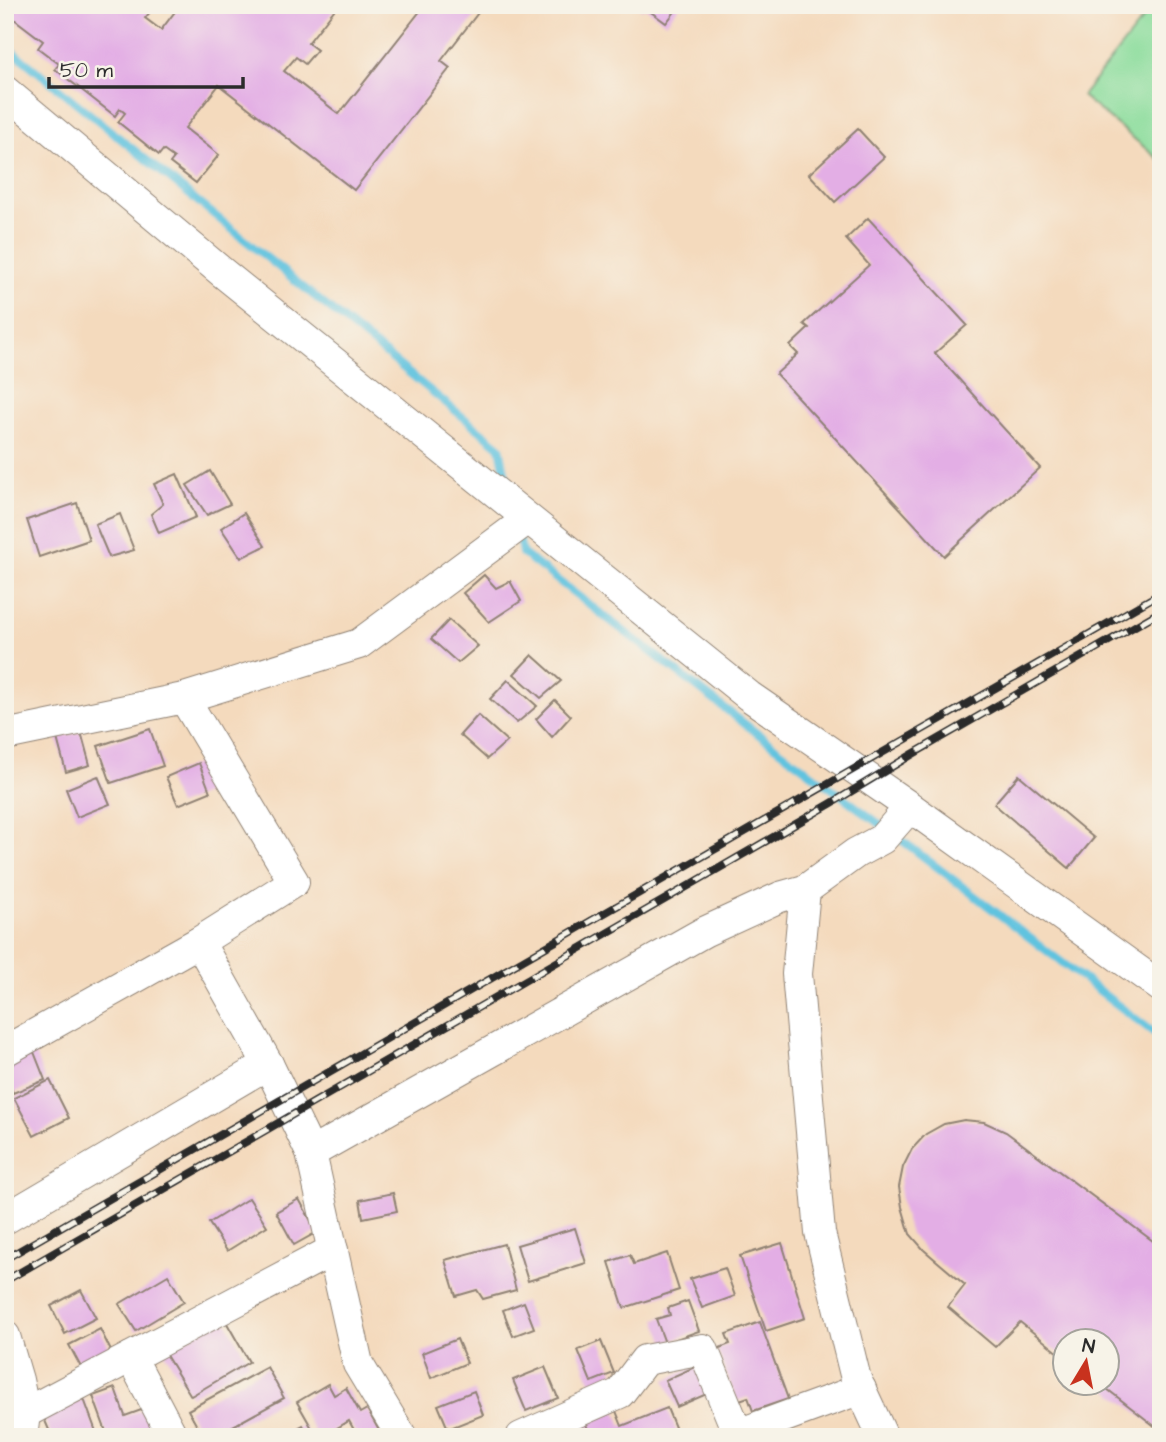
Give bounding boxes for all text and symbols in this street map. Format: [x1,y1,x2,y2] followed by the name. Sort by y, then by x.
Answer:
[49,46,243,90] scale bar
[60,56,114,85] text: 50 m
[1050,1326,1120,1396] north arrow
[1080,1332,1097,1361] text: N

